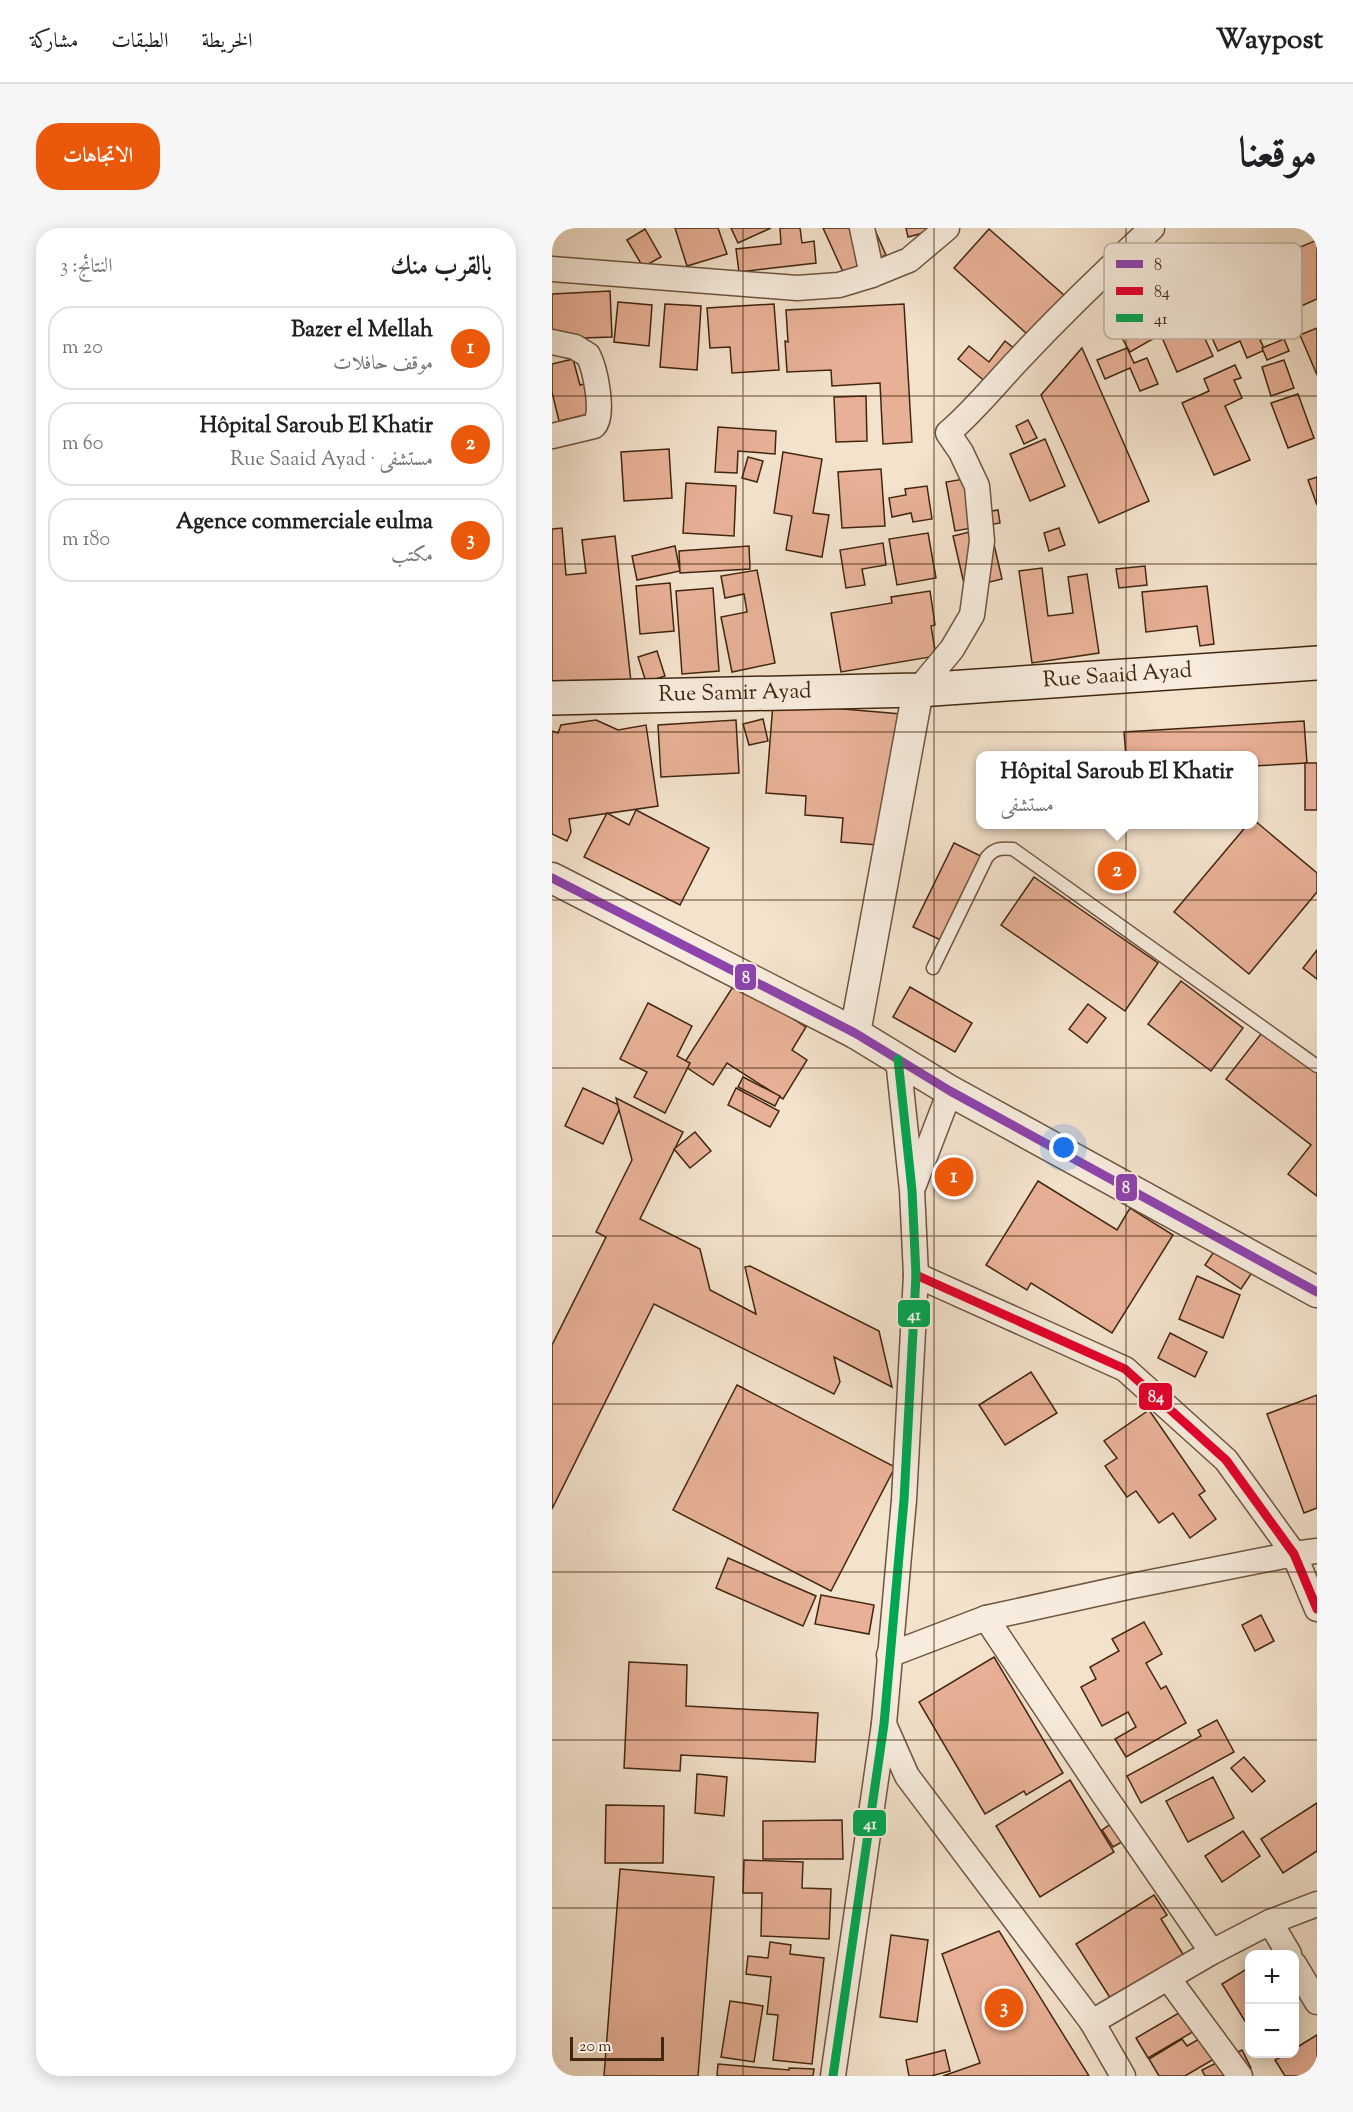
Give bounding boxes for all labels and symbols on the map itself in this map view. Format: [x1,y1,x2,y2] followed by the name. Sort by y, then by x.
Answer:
[1104,243,1302,339] legend
[1154,255,1162,278] text: 8
[1154,282,1170,305] text: 84
[1154,309,1168,332] text: 41
[1042,655,1193,698] street label: Rue Saaid Ayad
[658,676,812,712] street label: Rue Samir Ayad
[1098,848,1136,894] pin: 2
[734,963,757,991] line badge: 8
[742,968,750,991] text: 8
[1049,1133,1078,1162] your location
[934,1154,974,1200] pin: 1
[1115,1173,1138,1202] line badge: 8
[1122,1178,1130,1201] text: 8
[897,1299,931,1328] line badge: 41
[906,1305,921,1328] text: 41
[1138,1382,1173,1411] line badge: 84
[1148,1387,1164,1410] text: 84
[852,1809,887,1837] line badge: 41
[862,1814,877,1837] text: 41
[984,1986,1024,2030] pin: 3
[570,2034,664,2062] scale bar

